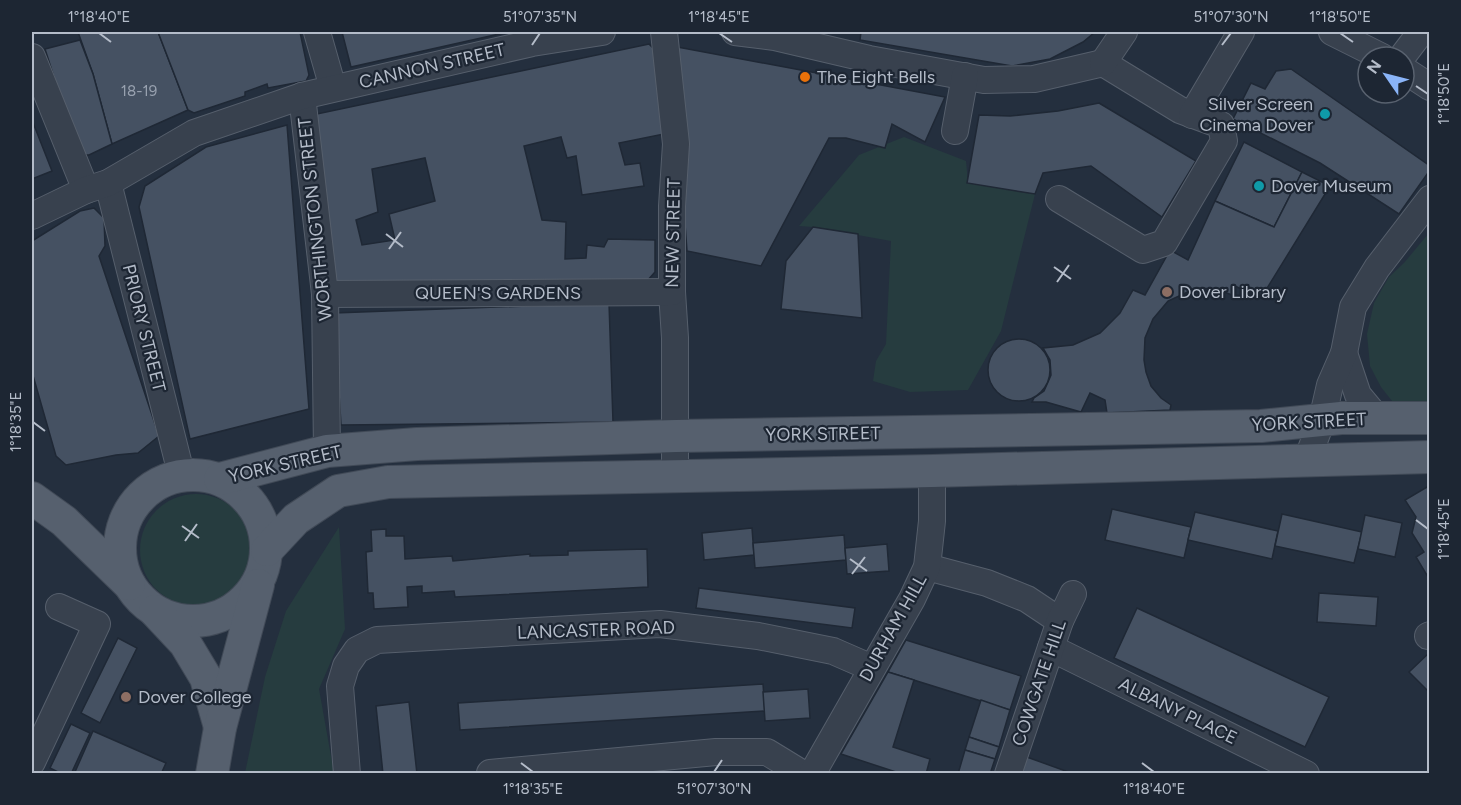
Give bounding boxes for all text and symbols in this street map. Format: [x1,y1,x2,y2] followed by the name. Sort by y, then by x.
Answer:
[68,8,130,26] text: 1°18'40"E
[503,8,577,26] text: 51°07'35"N
[688,8,750,26] text: 1°18'45"E
[1193,8,1269,26] text: 51°07'30"N
[1309,8,1371,26] text: 1°18'50"E
[357,39,507,93] street label: CANNON STREET
[1356,45,1416,105] north arrow
[1363,56,1385,77] text: N
[1435,63,1453,125] text: 1°18'50"E
[817,66,935,88] place label: The Eight Bells
[798,70,812,84] marker: The Eight Bells
[121,82,157,100] house number: 18-19
[1199,93,1313,136] place label: Silver Screen Cinema Dover
[1318,107,1332,121] marker: Silver Screen Cinema Dover
[293,116,337,322] street label: WORTHINGTON STREET
[1271,175,1392,197] place label: Dover Museum
[661,178,685,288] street label: NEW STREET
[1252,179,1266,193] marker: Dover Museum
[118,262,170,394] street label: PRIORY STREET
[1179,281,1287,303] place label: Dover Library
[415,282,581,304] street label: QUEEN'S GARDENS
[1160,285,1174,299] marker: Dover Library
[7,392,25,452] text: 1°18'35"E
[1251,408,1367,436] street label: YORK STREET
[765,422,881,446] street label: YORK STREET
[226,440,344,488] street label: YORK STREET
[1435,498,1453,560] text: 1°18'45"E
[855,570,932,685] street label: DURHAM HILL
[517,616,675,644] street label: LANCASTER ROAD
[1007,617,1071,749] street label: COWGATE HILL
[1115,673,1241,749] street label: ALBANY PLACE
[138,686,252,708] place label: Dover College
[119,690,133,704] marker: Dover College
[503,780,563,798] text: 1°18'35"E
[676,780,752,798] text: 51°07'30"N
[1123,780,1185,798] text: 1°18'40"E

